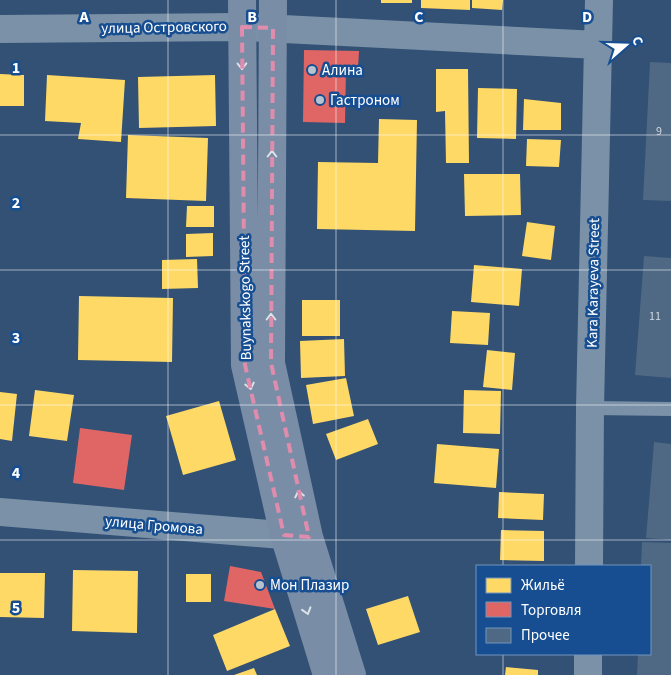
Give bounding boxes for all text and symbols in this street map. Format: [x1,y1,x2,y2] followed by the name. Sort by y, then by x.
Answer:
[78,6,89,28] text: A
[247,6,257,28] text: B
[414,6,424,28] text: C
[582,6,592,28] text: D
[101,16,227,39] street label: улица Островского
[601,20,651,70] north arrow
[626,34,648,48] text: С
[12,57,20,79] text: 1
[322,60,363,81] place label: Алина
[237,62,248,70] one-way arrow
[306,64,318,76] marker: Алина
[330,90,400,111] place label: Гастроном
[314,94,326,106] marker: Гастроном
[656,123,662,140] house number: 9
[267,150,277,158] one-way arrow
[12,192,20,214] text: 2
[582,218,605,348] street label: Kara Karayeva Street
[234,235,257,361] street label: Buynakskogo Street
[649,308,661,325] house number: 11
[266,313,276,320] one-way arrow
[12,327,20,349] text: 3
[244,381,255,390] one-way arrow
[12,462,21,484] text: 4
[294,489,305,498] one-way arrow
[104,511,204,540] street label: улица Громова
[476,565,651,655] legend
[270,575,349,596] place label: Мон Плазир
[521,575,565,596] text: Жильё
[254,579,266,591] marker: Мон Плазир
[12,597,20,619] text: 5
[521,600,581,621] text: Торговля
[302,606,312,615] one-way arrow
[521,625,570,646] text: Прочее

